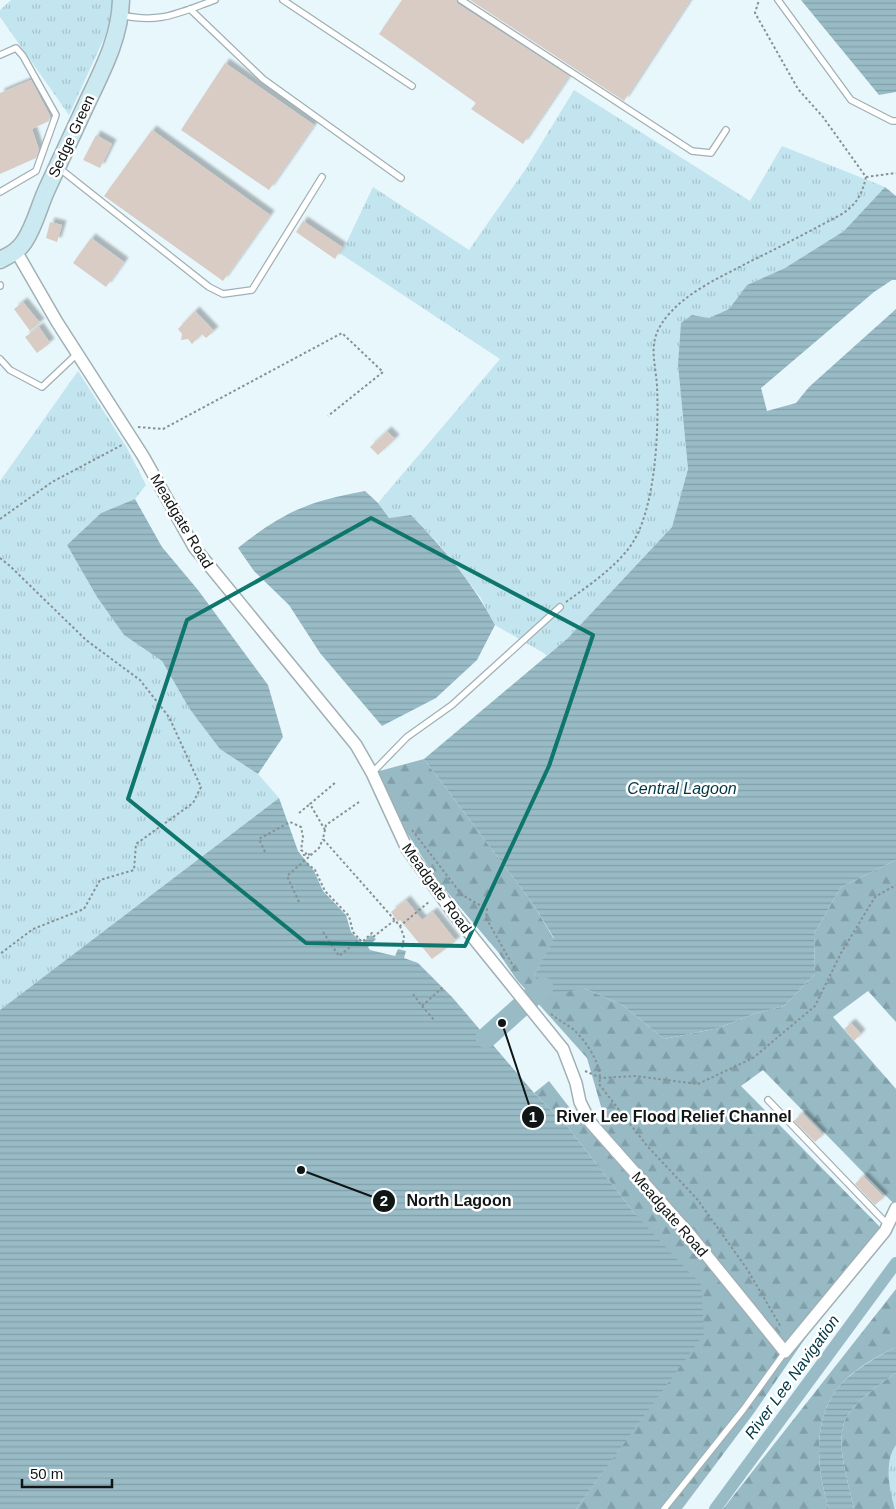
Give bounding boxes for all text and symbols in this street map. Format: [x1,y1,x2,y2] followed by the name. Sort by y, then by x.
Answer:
[44,92,98,180] street label: Sedge Green
[147,471,217,571] street label: Meadgate Road
[627,780,737,797] water label: Central Lagoon
[399,840,475,936] street label: Meadgate Road
[521,1101,801,1132] callout: River Lee Flood Relief Channel
[529,1108,537,1125] text: 1
[556,1108,792,1125] text: River Lee Flood Relief Channel
[629,1168,711,1260] street label: Meadgate Road
[372,1185,522,1216] callout: North Lagoon
[380,1192,388,1209] text: 2
[407,1192,511,1209] text: North Lagoon
[741,1312,843,1442] water label: River Lee Navigation
[22,1456,112,1488] scale bar
[30,1465,63,1482] text: 50 m

